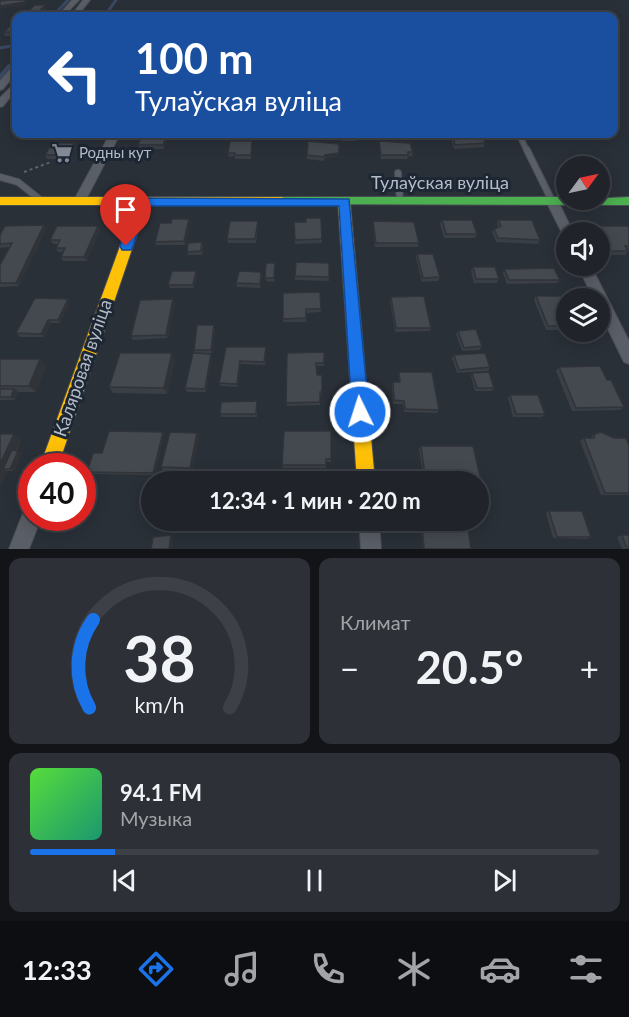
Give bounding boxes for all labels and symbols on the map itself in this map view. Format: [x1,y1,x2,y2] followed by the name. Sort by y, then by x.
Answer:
[50,141,74,165] supermarket icon: Родны кут
[79,143,152,161] place label: Родны кут
[556,156,610,210] north arrow
[371,171,509,193] street label: Тулаўская вуліца
[100,184,151,246] pin
[48,296,116,439] street label: Каляровая вуліца
[328,380,392,444] position arrow
[18,453,96,531] speed limit sign: 40

